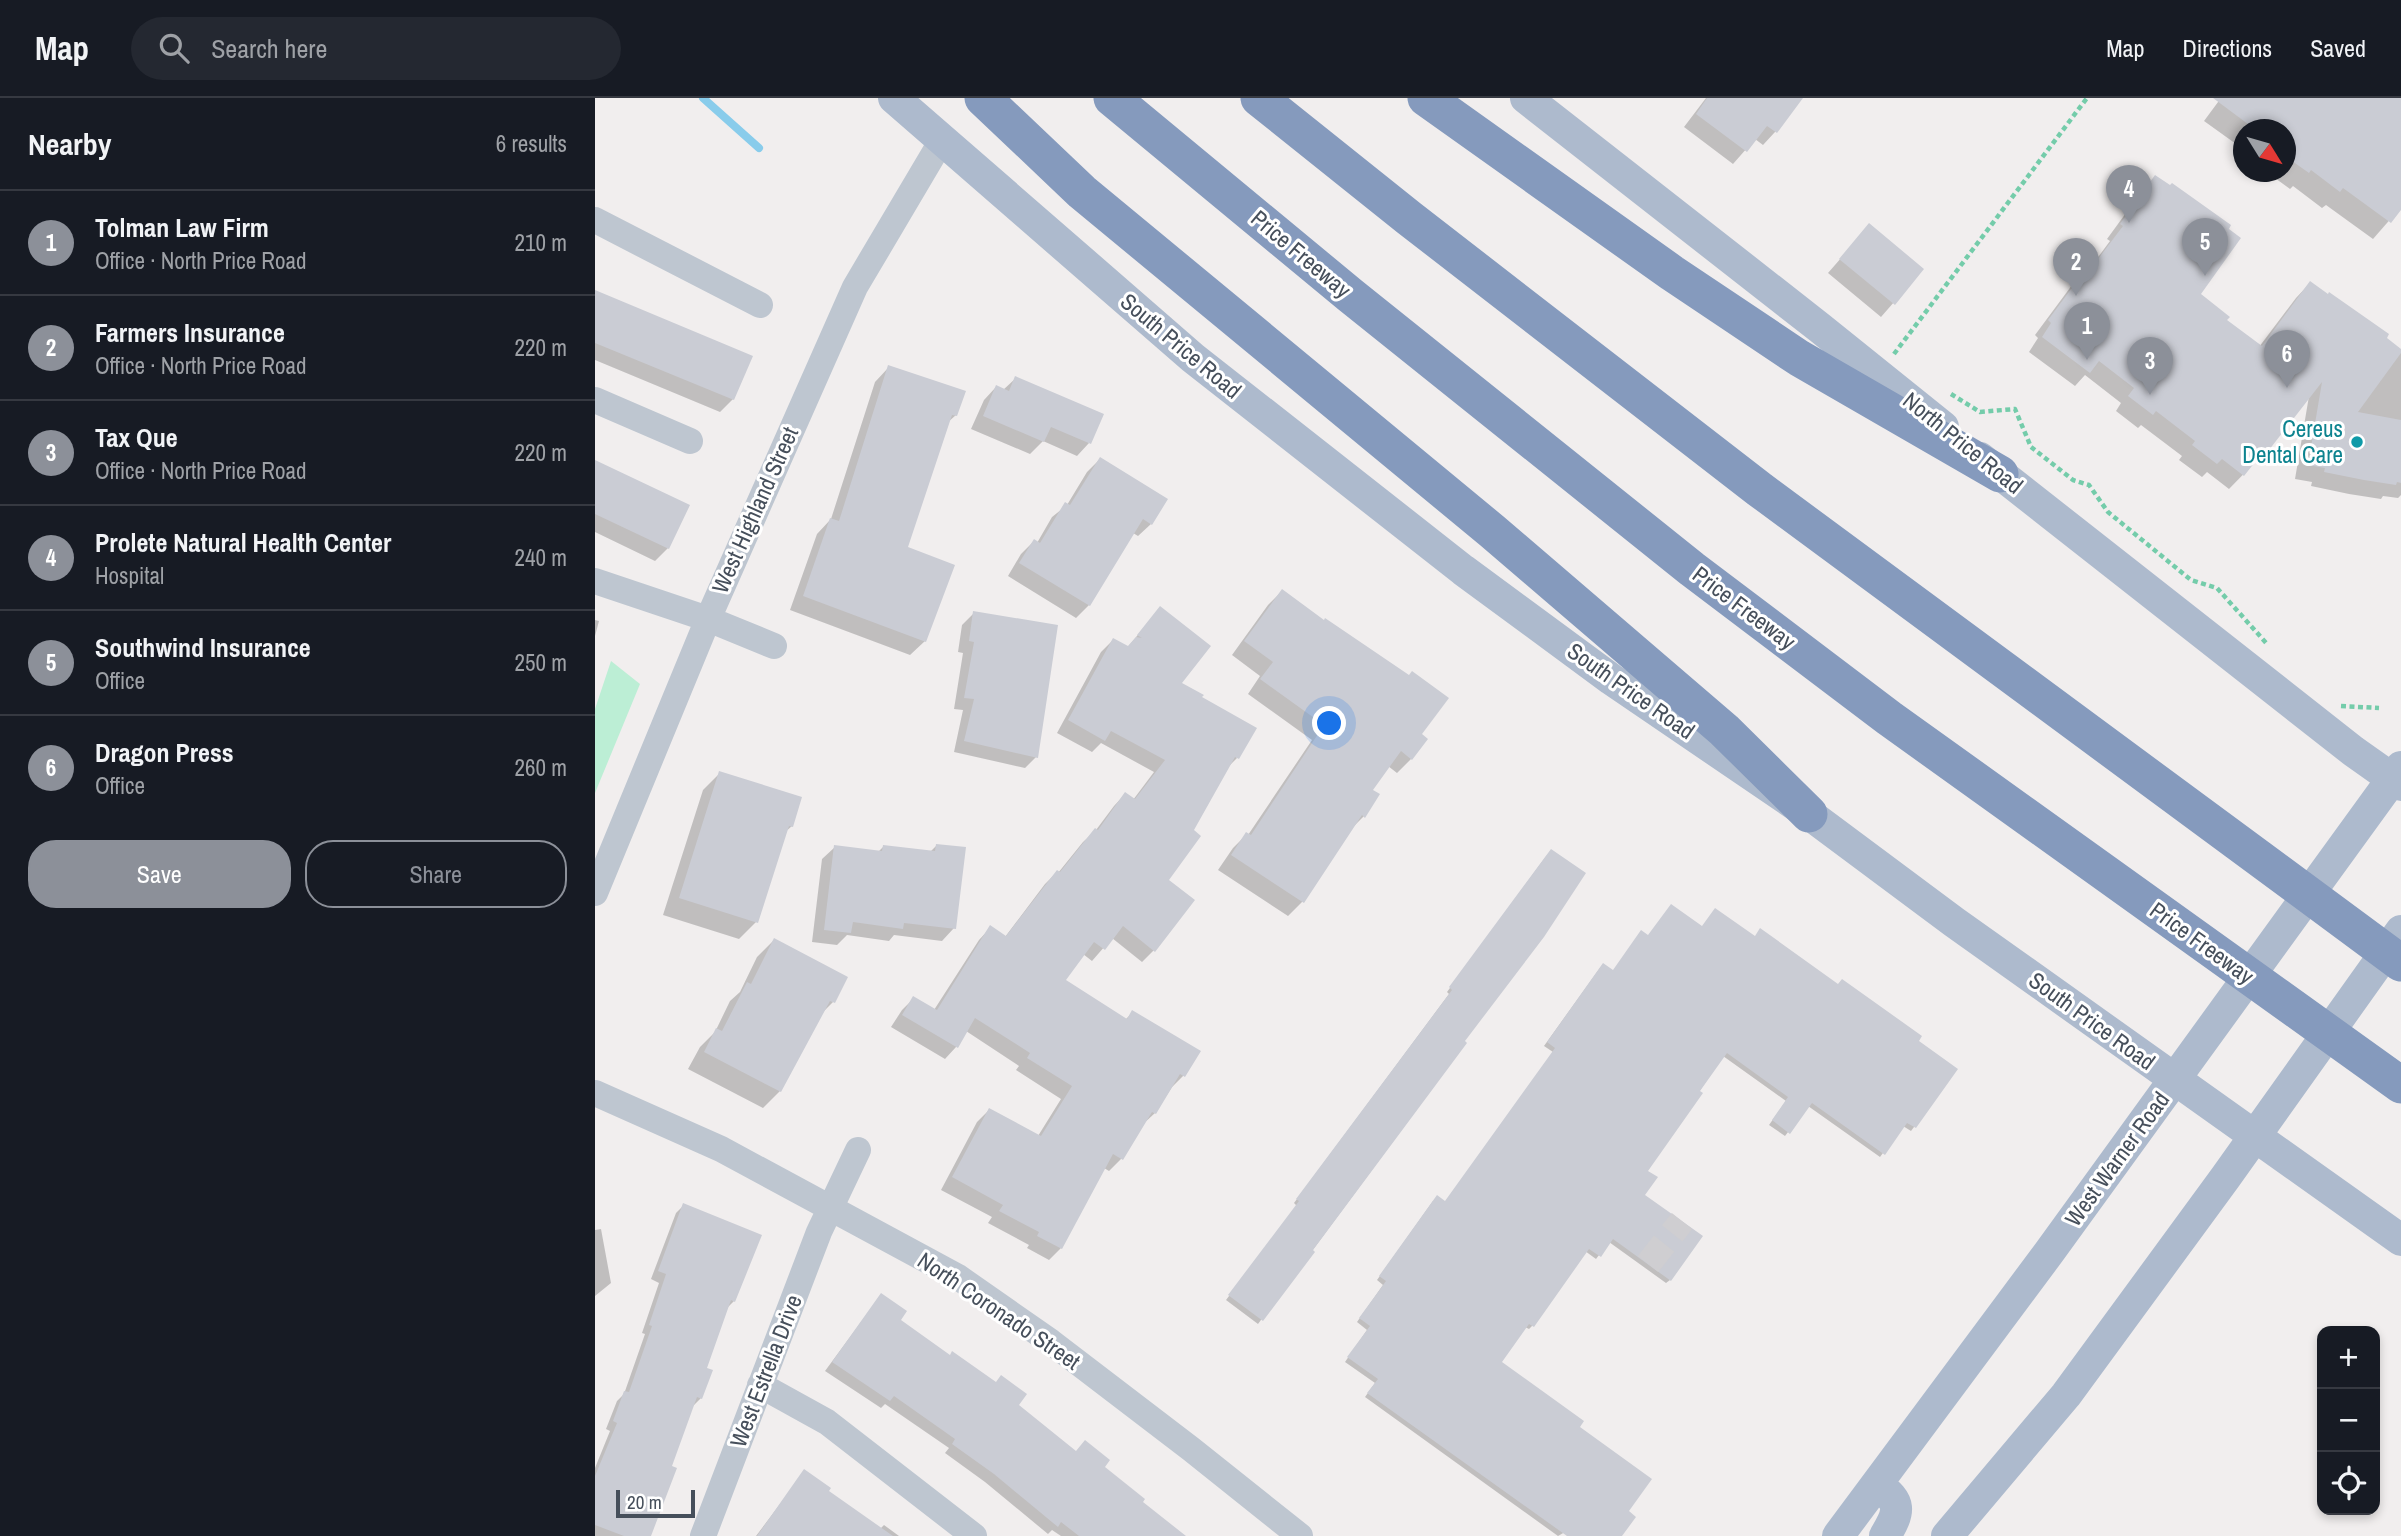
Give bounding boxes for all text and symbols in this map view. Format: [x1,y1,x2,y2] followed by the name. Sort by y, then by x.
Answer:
[131,17,621,80] search box
[35,26,89,70] text: Map
[155,29,193,67] icon: search
[211,31,327,66] text: Search here
[2106,32,2144,64] text: Map
[2182,32,2272,64] text: Directions
[2310,32,2366,64] text: Saved
[2233,119,2296,182] north arrow
[28,124,111,164] text: Nearby
[496,128,567,159] text: 6 results
[2106,165,2152,223] pin: 4
[1245,203,1358,305] street label: Price Freeway
[95,210,269,245] text: Tolman Law Firm
[2182,218,2228,276] pin: 5
[46,227,56,258] text: 1
[515,227,567,258] text: 210 m
[2053,238,2099,296] pin: 2
[95,245,306,276] text: Office · North Price Road
[1114,286,1248,405] street label: South Price Road
[2064,302,2110,360] pin: 1
[95,315,285,350] text: Farmers Insurance
[2264,330,2310,388] pin: 6
[46,332,56,363] text: 2
[515,332,567,363] text: 220 m
[2127,337,2173,395] pin: 3
[95,350,306,381] text: Office · North Price Road
[1897,385,2030,501] street label: North Price Road
[2242,413,2343,470] place label: Cereus Dental Care
[95,420,178,455] text: Tax Que
[704,422,805,598] street label: West Highland Street
[2349,434,2365,450] marker: Cereus Dental Care
[46,437,56,468] text: 3
[515,437,567,468] text: 220 m
[95,455,306,486] text: Office · North Price Road
[95,525,391,560] text: Prolete Natural Health Center
[46,542,56,573] text: 4
[515,542,567,573] text: 240 m
[1686,559,1803,657] street label: Price Freeway
[95,560,164,591] text: Hospital
[95,630,311,665] text: Southwind Insurance
[1561,635,1701,746] street label: South Price Road
[46,647,56,678] text: 5
[515,647,567,678] text: 250 m
[95,665,145,696] text: Office
[1312,706,1346,740] your location
[95,735,234,770] text: Dragon Press
[46,752,56,783] text: 6
[515,752,567,783] text: 260 m
[95,770,145,801] text: Office
[28,840,291,908] button: Save
[305,840,567,908] button: Share
[2144,894,2261,991] street label: Price Freeway
[2023,964,2162,1077] street label: South Price Road
[2057,1085,2176,1232] street label: West Warner Road
[912,1245,1087,1376] street label: North Coronado Street
[722,1290,809,1452] street label: West Estrella Drive
[2317,1326,2380,1515] map controls
[2317,1326,2380,1389] button: +
[2317,1389,2380,1452] button: −
[2317,1452,2380,1515] button: locate
[616,1487,695,1519] scale bar
[627,1489,662,1515] text: 20 m

